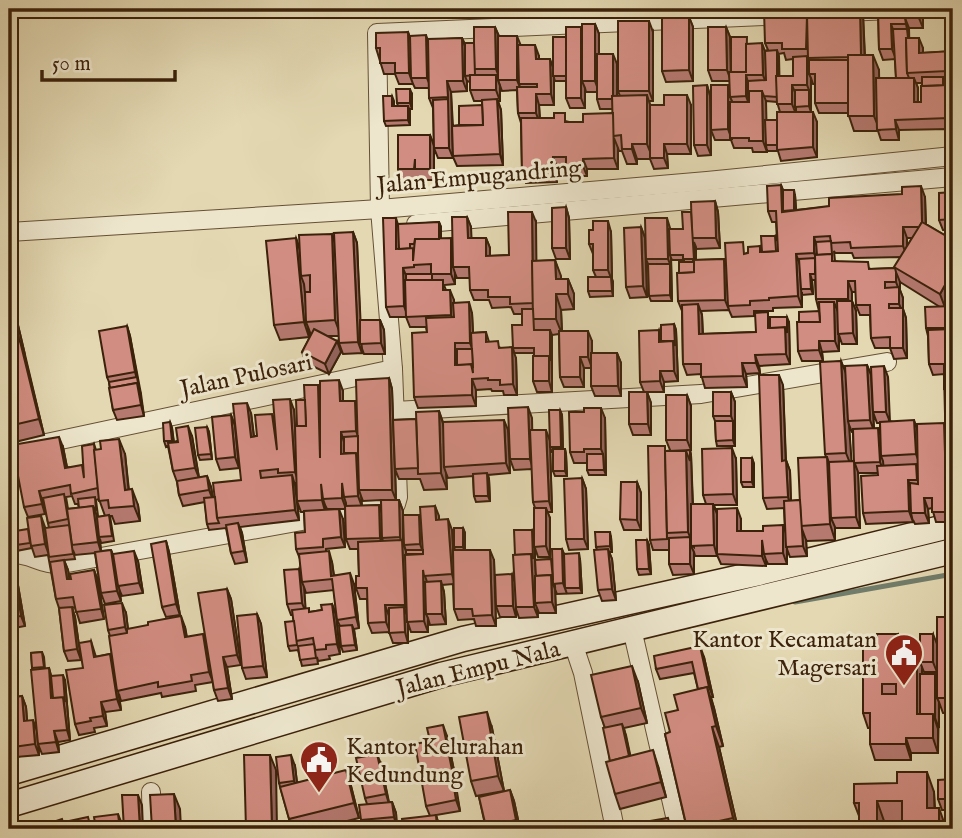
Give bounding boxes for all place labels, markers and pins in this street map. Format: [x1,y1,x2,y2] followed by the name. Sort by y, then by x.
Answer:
[692,625,877,684] place label: Kantor Kecamatan Magersari
[883,632,925,687] public building icon: Kantor Kecamatan Magersari
[346,732,524,791] place label: Kantor Kelurahan Kedundung
[298,739,340,794] public building icon: Kantor Kelurahan Kedundung

